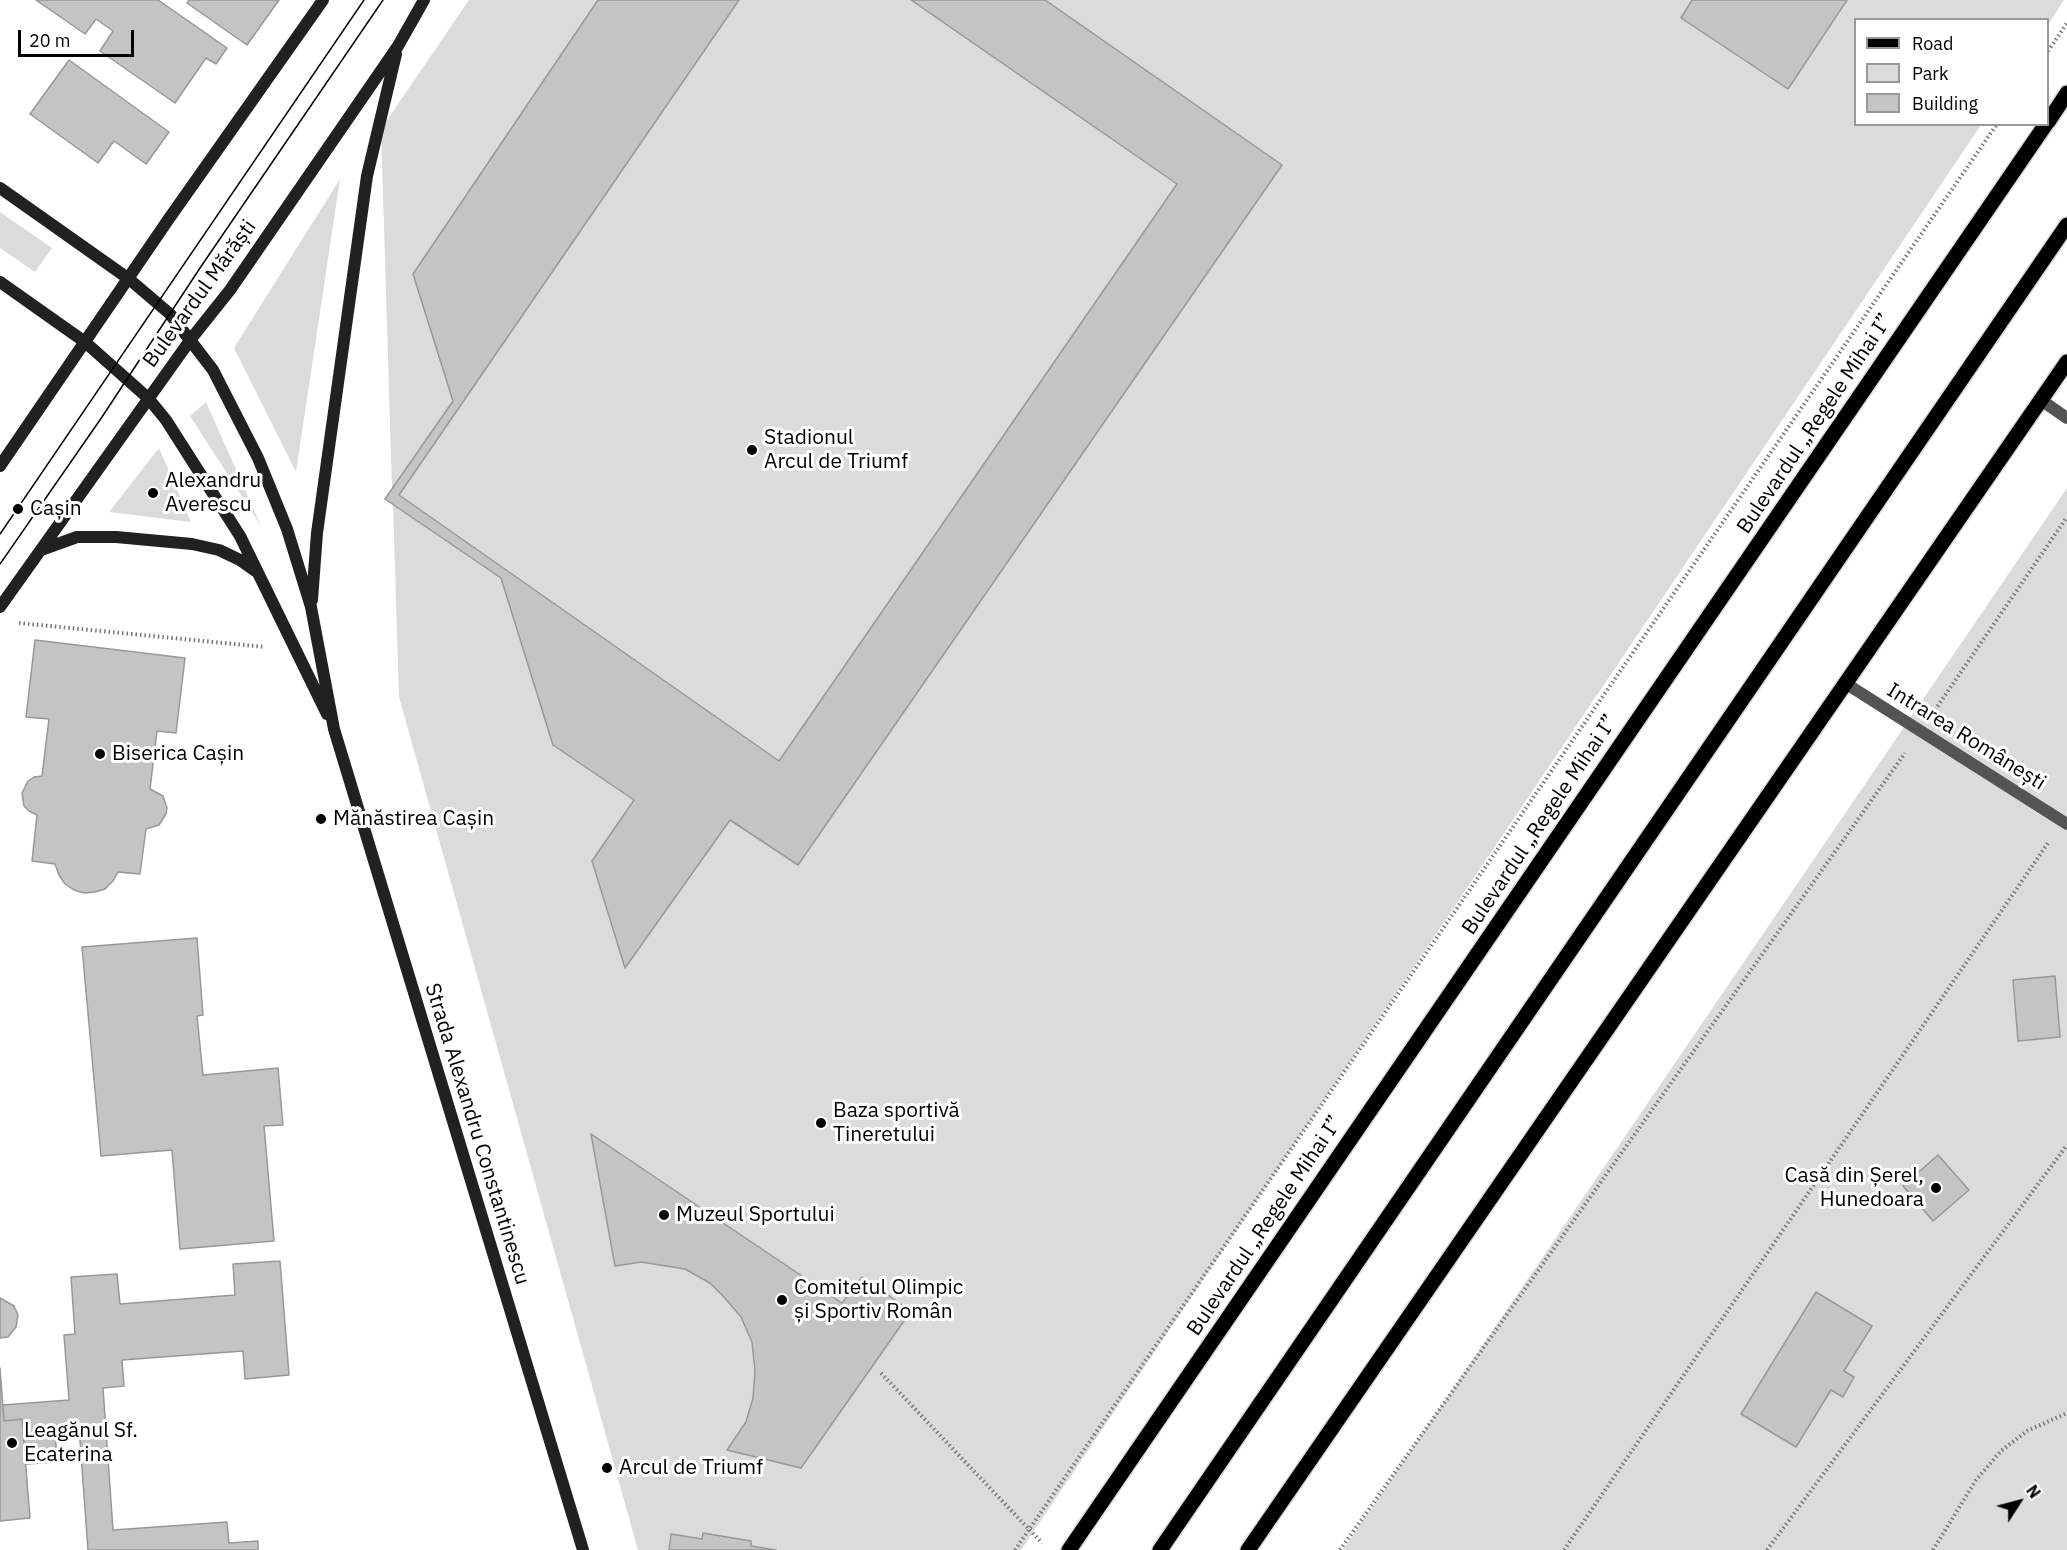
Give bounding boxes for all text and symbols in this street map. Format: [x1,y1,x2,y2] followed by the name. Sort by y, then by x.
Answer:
[21,18,136,56] scale bar
[1854,18,2049,126] legend
[29,29,71,52] text: 20 m
[1912,32,1953,55] text: Road
[1912,62,1948,85] text: Park
[1912,92,1978,115] text: Building
[138,215,262,373] street label: Bulevardul Mărăști
[1732,309,1898,539] street label: Bulevardul „Regele Mihai I”
[764,425,908,475] place label: Stadionul Arcul de Triumf
[745,443,759,457] marker: Stadionul Arcul de Triumf
[165,468,261,518] place label: Alexandru Averescu
[146,486,160,500] marker: Alexandru Averescu
[30,496,82,522] place label: Cașin
[11,502,25,516] marker: Cașin
[1882,678,2050,796] street label: Intrarea Românești
[1457,710,1623,940] street label: Bulevardul „Regele Mihai I”
[112,741,244,767] place label: Biserica Cașin
[93,747,107,761] marker: Biserica Cașin
[333,806,494,832] place label: Mănăstirea Cașin
[314,812,328,826] marker: Mănăstirea Cașin
[419,980,535,1288] street label: Strada Alexandru Constantinescu
[833,1098,960,1148] place label: Baza sportivă Tineretului
[1182,1111,1348,1341] street label: Bulevardul „Regele Mihai I”
[814,1116,828,1130] marker: Baza sportivă Tineretului
[1785,1163,1924,1213] place label: Casă din Șerel, Hunedoara
[1929,1181,1943,1195] marker: Casă din Șerel, Hunedoara
[676,1202,835,1228] place label: Muzeul Sportului
[657,1208,671,1222] marker: Muzeul Sportului
[794,1275,963,1325] place label: Comitetul Olimpic și Sportiv Român
[775,1293,789,1307] marker: Comitetul Olimpic și Sportiv Român
[24,1418,138,1468] place label: Leagănul Sf. Ecaterina
[5,1436,19,1450] marker: Leagănul Sf. Ecaterina
[619,1455,763,1481] place label: Arcul de Triumf
[600,1461,614,1475] marker: Arcul de Triumf
[1989,1472,2049,1532] north arrow
[2022,1481,2045,1502] text: N

